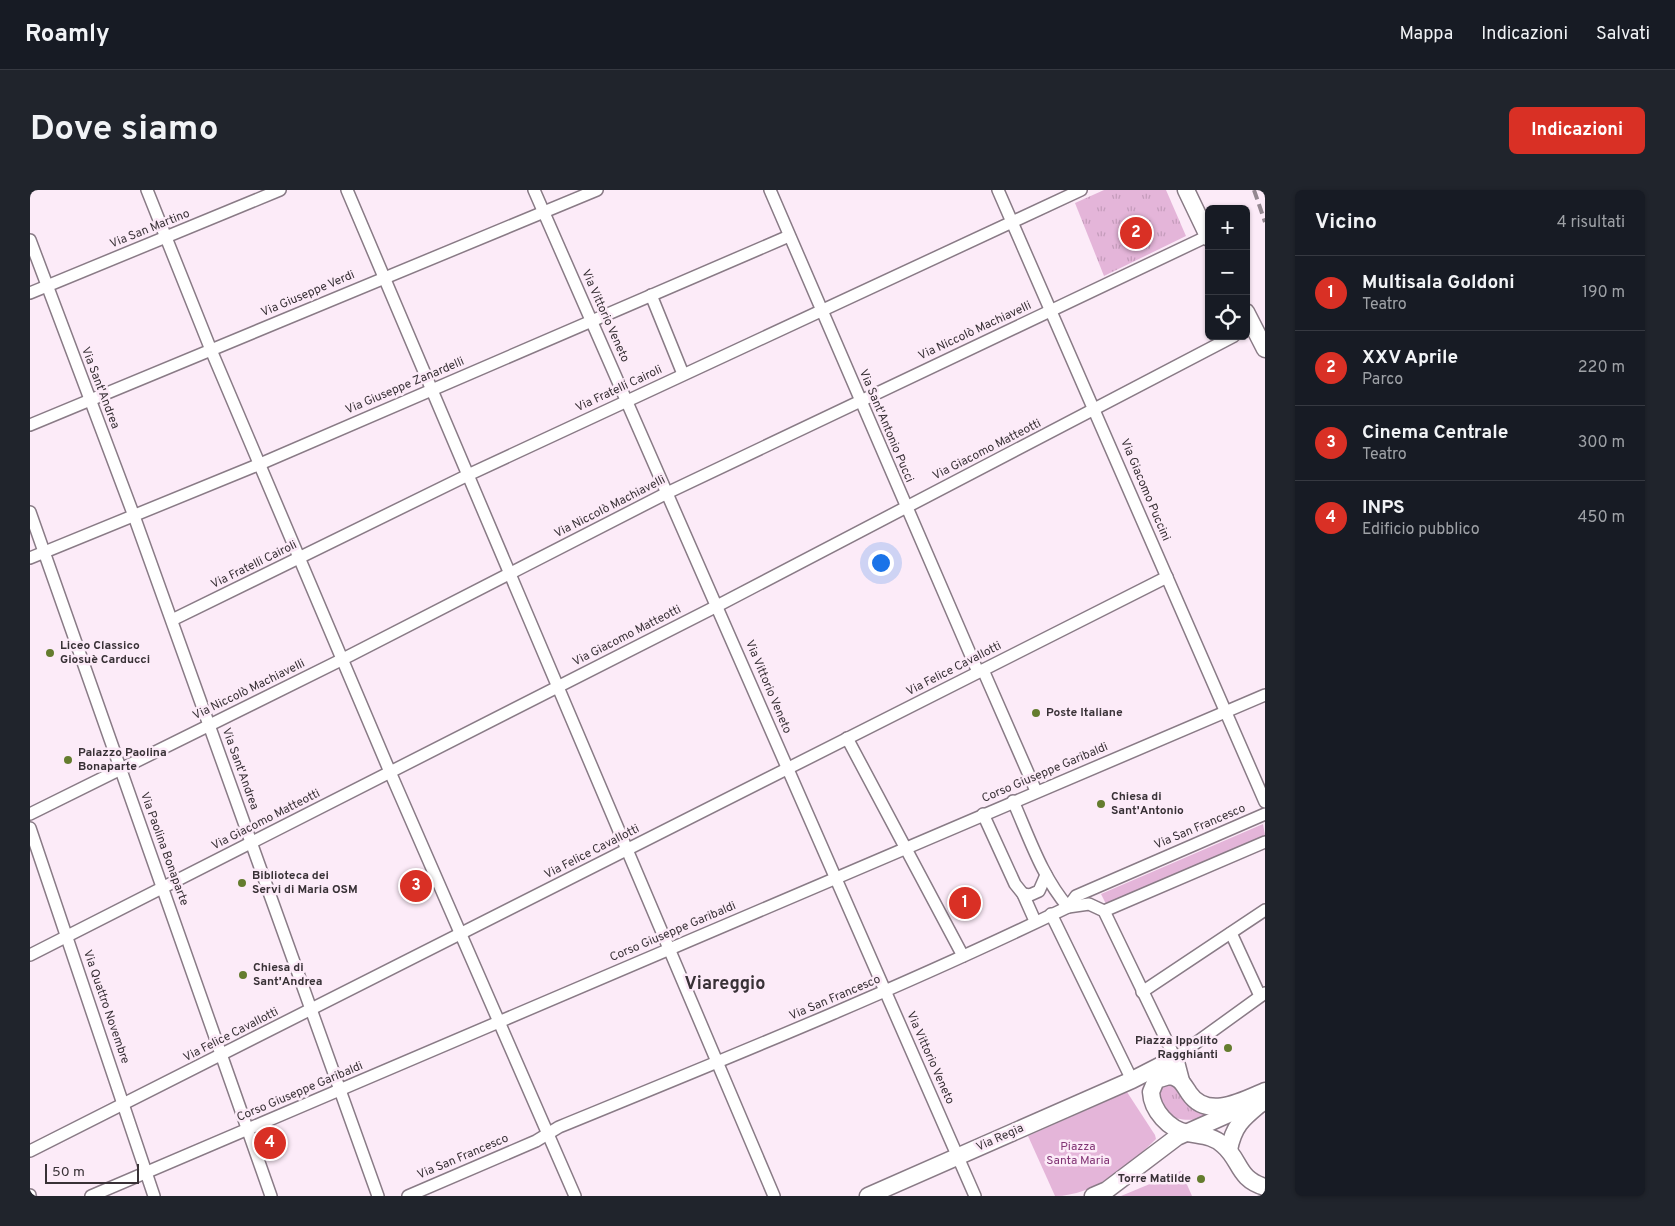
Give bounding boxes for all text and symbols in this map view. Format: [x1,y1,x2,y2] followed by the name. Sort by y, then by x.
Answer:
[25,20,110,50] text: Roamly
[1400,23,1453,46] text: Mappa
[1481,23,1568,46] text: Indicazioni
[1596,23,1650,46] text: Salvati
[1509,107,1645,154] button: Indicazioni
[30,108,219,152] text: Dove siamo
[1205,205,1250,340] map controls
[1205,205,1250,250] button: +
[108,206,193,252] street label: Via San Martino
[1315,209,1377,236] text: Vicino
[1557,213,1625,233] text: 4 risultati
[1120,214,1152,252] pin: 2
[1205,250,1250,295] button: −
[259,267,357,321] street label: Via Giuseppe Verdi
[577,267,633,365] street label: Via Vittorio Veneto
[1362,271,1515,295] text: Multisala Goldoni
[1328,283,1334,303] text: 1
[1582,283,1625,303] text: 190 m
[1205,295,1250,340] button: locate
[1362,295,1407,315] text: Teatro
[916,298,1034,364] street label: Via Niccolò Machiavelli
[77,345,123,431] street label: Via Sant'Andrea
[1362,346,1458,370] text: XXV Aprile
[343,354,467,418] street label: Via Giuseppe Zanardelli
[1326,358,1336,378] text: 2
[1578,358,1625,378] text: 220 m
[573,362,665,416] street label: Via Fratelli Cairoli
[855,367,917,485] street label: Via Sant'Antonio Pucci
[1362,370,1403,390] text: Parco
[930,416,1044,484] street label: Via Giacomo Matteotti
[1362,421,1508,445] text: Cinema Centrale
[1326,433,1336,453] text: 3
[1578,433,1625,453] text: 300 m
[1116,437,1174,543] street label: Via Giacomo Puccini
[1362,445,1407,465] text: Teatro
[552,472,668,542] street label: Via Niccolò Machiavelli
[1362,496,1405,520] text: INPS
[1326,508,1336,528] text: 4
[1578,508,1625,528] text: 450 m
[1362,520,1480,540] text: Edificio pubblico
[208,537,300,593] street label: Via Fratelli Cairoli
[868,550,894,576] your location
[570,602,684,670] street label: Via Giacomo Matteotti
[60,638,150,668] place label: Liceo Classico Giosuè Carducci
[741,638,795,736] street label: Via Vittorio Veneto
[904,638,1004,700] street label: Via Felice Cavallotti
[44,647,56,659] marker: Liceo Classico Giosuè Carducci
[190,656,308,724] street label: Via Niccolò Machiavelli
[1046,705,1123,721] place label: Poste Italiane
[1030,707,1042,719] marker: Poste Italiane
[218,726,262,812] street label: Via Sant'Andrea
[979,739,1111,807] street label: Corso Giuseppe Garibaldi
[78,745,167,775] place label: Palazzo Paolina Bonaparte
[62,754,74,766] marker: Palazzo Paolina Bonaparte
[209,786,323,854] street label: Via Giacomo Matteotti
[1111,789,1184,819] place label: Chiesa di Sant'Antonio
[136,790,192,908] street label: Via Paolina Bonaparte
[1095,798,1107,810] marker: Chiesa di Sant'Antonio
[1152,800,1248,853] street label: Via San Francesco
[542,821,642,883] street label: Via Felice Cavallotti
[400,867,432,905] pin: 3
[252,868,358,898] place label: Biblioteca dei Servi di Maria OSM
[236,877,248,889] marker: Biblioteca dei Servi di Maria OSM
[949,884,981,922] pin: 1
[607,898,739,966] street label: Corso Giuseppe Garibaldi
[79,948,133,1066] street label: Via Quattro Novembre
[253,960,322,990] place label: Chiesa di Sant'Andrea
[237,969,249,981] marker: Chiesa di Sant'Andrea
[787,971,883,1024] street label: Via San Francesco
[685,973,765,996] district label: Viareggio
[181,1004,281,1066] street label: Via Felice Cavallotti
[902,1009,958,1107] street label: Via Vittorio Veneto
[1135,1033,1218,1063] place label: Piazza Ippolito Ragghianti
[1222,1042,1234,1054] marker: Piazza Ippolito Ragghianti
[234,1058,366,1126] street label: Corso Giuseppe Garibaldi
[974,1120,1026,1156] street label: Via Regia
[254,1124,286,1162] pin: 4
[415,1130,511,1183] street label: Via San Francesco
[1046,1139,1110,1169] park label: Piazza Santa Maria
[45,1161,139,1184] scale bar
[52,1164,85,1181] text: 50 m
[1118,1171,1191,1187] place label: Torre Matilde
[1195,1173,1207,1185] marker: Torre Matilde

